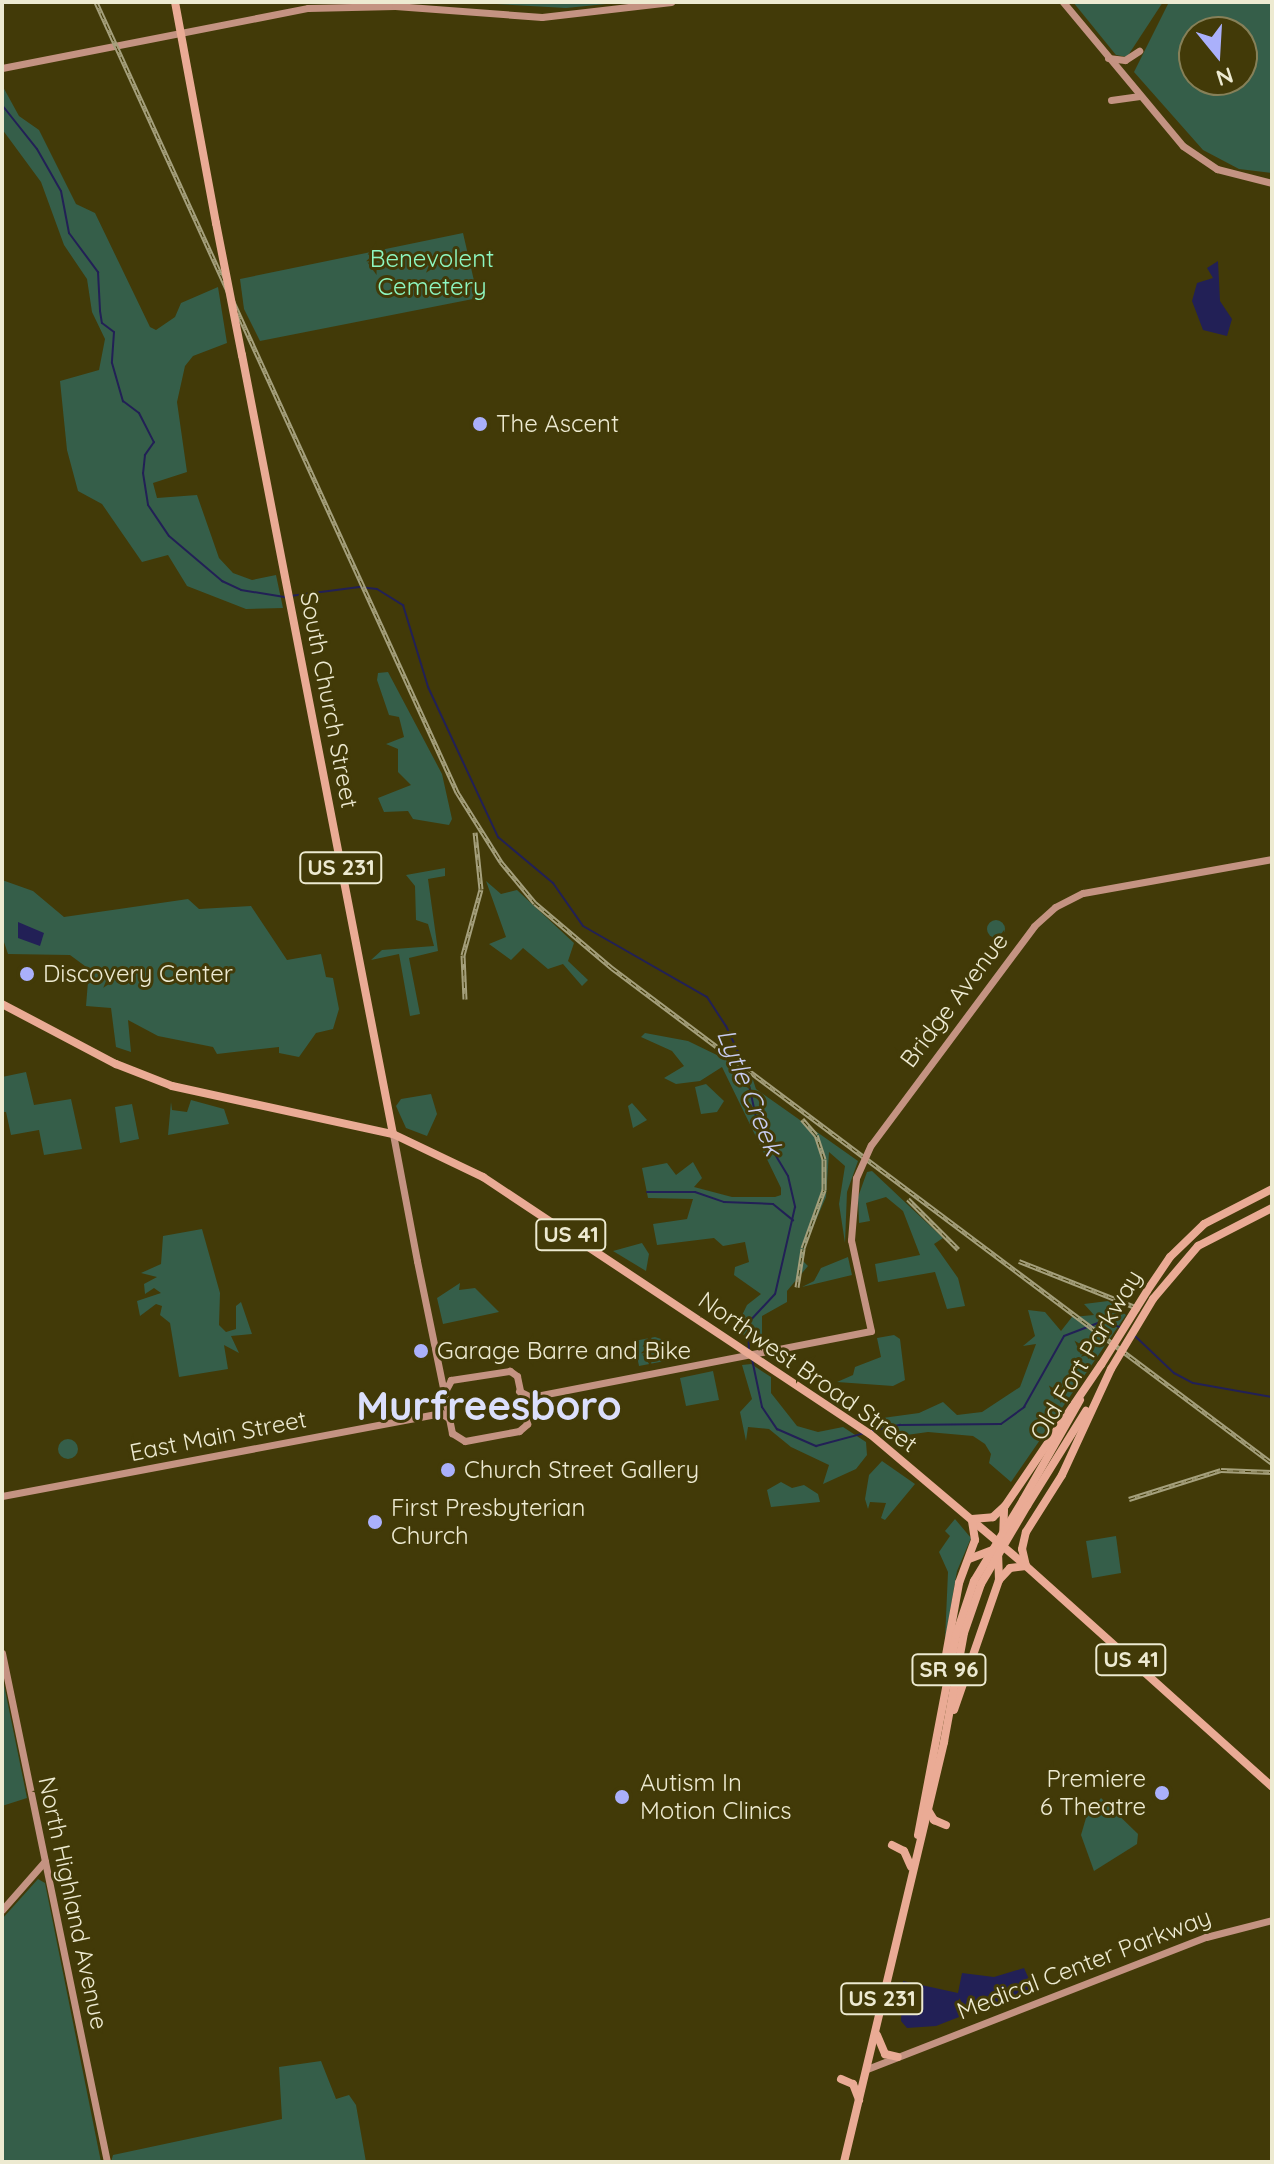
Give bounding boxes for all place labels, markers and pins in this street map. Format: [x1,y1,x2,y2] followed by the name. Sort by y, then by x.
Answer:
[496,410,619,438] place label: The Ascent
[471,415,489,433] marker: The Ascent
[43,960,233,988] place label: Discovery Center
[18,965,36,983] marker: Discovery Center
[437,1337,691,1365] place label: Garage Barre and Bike
[412,1342,430,1360] marker: Garage Barre and Bike
[464,1456,699,1484] place label: Church Street Gallery
[439,1461,457,1479] marker: Church Street Gallery
[391,1494,585,1550] place label: First Presbyterian Church
[366,1513,384,1531] marker: First Presbyterian Church
[1040,1765,1146,1821] place label: Premiere 6 Theatre
[640,1769,792,1825] place label: Autism In Motion Clinics
[1153,1784,1171,1802] marker: Premiere 6 Theatre
[611,1786,633,1808] marker: Autism In Motion Clinics

